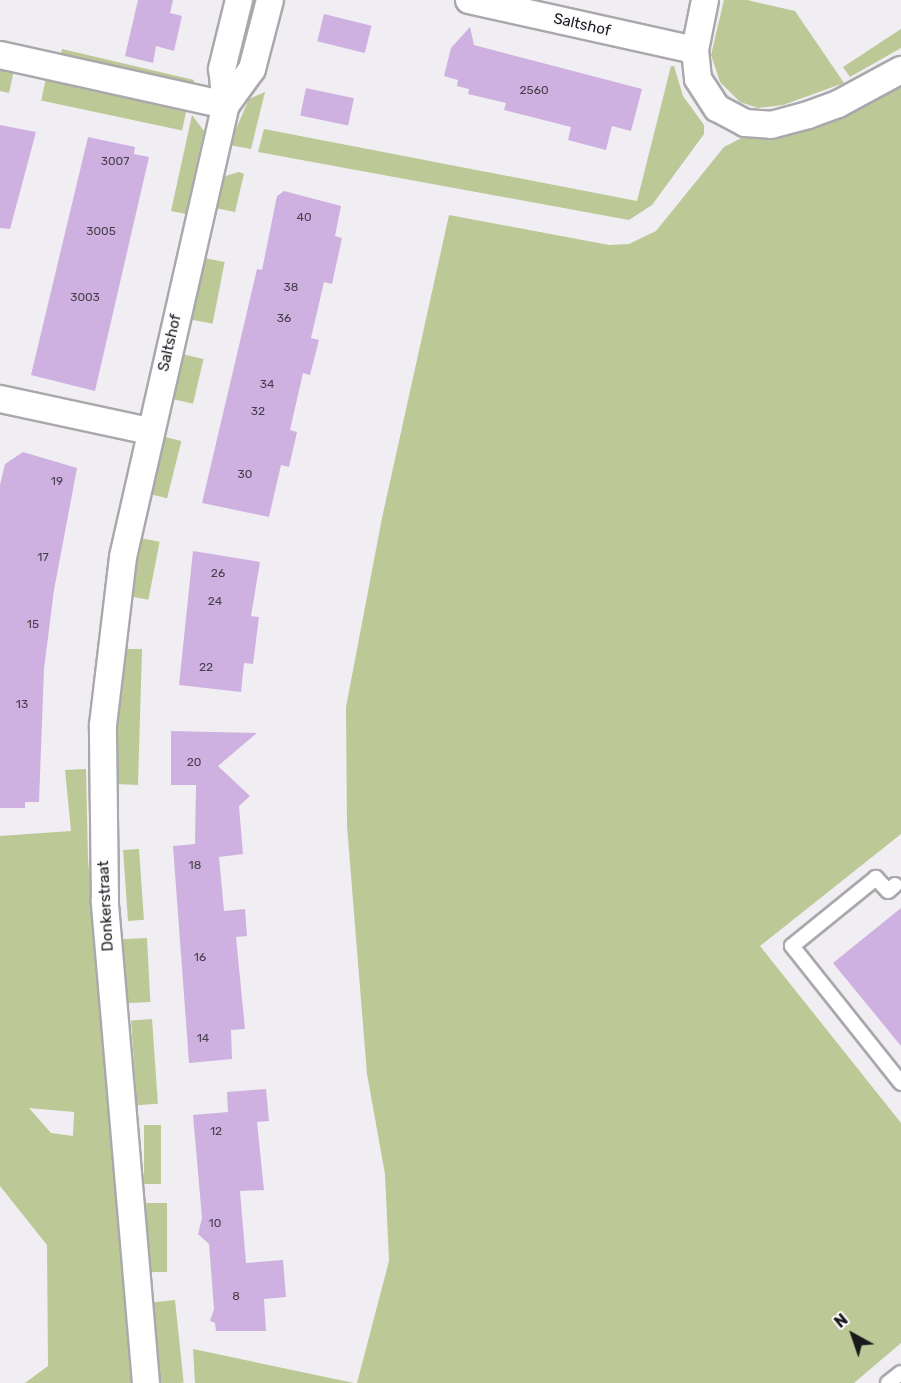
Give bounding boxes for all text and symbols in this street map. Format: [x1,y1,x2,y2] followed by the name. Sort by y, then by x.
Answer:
[552,10,612,40] street label: Saltshof
[519,84,549,98] house number: 2560
[101,155,129,169] house number: 3007
[296,211,312,225] house number: 40
[86,225,116,239] house number: 3005
[284,281,298,295] house number: 38
[70,291,100,305] house number: 3003
[277,312,291,326] house number: 36
[155,313,185,373] street label: Saltshof
[260,378,274,392] house number: 34
[251,405,265,419] house number: 32
[238,468,252,482] house number: 30
[51,475,63,489] house number: 19
[37,551,49,565] house number: 17
[211,567,225,581] house number: 26
[208,595,222,609] house number: 24
[27,618,39,632] house number: 15
[199,661,213,675] house number: 22
[16,698,28,712] house number: 13
[187,756,201,770] house number: 20
[189,859,201,873] house number: 18
[95,860,117,952] street label: Donkerstraat
[194,951,206,965] house number: 16
[197,1032,209,1046] house number: 14
[210,1125,222,1139] house number: 12
[209,1217,221,1231] house number: 10
[232,1290,240,1304] house number: 8
[823,1305,883,1365] north arrow
[831,1310,852,1332] text: N

